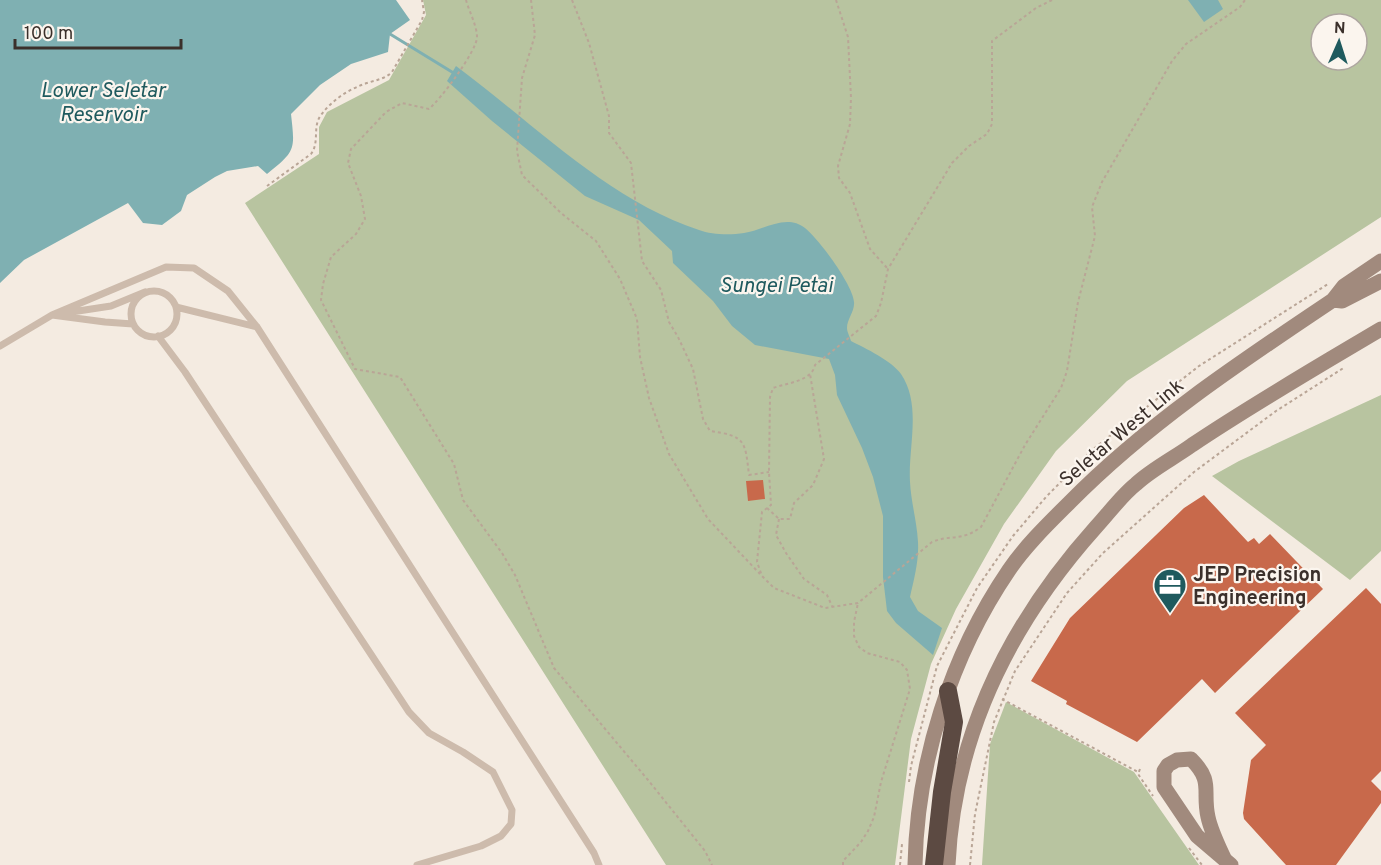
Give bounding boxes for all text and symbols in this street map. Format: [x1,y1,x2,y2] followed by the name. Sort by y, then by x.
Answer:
[15,12,182,50] scale bar
[1309,12,1369,72] north arrow
[1333,19,1346,39] text: N
[24,23,73,46] text: 100 m
[41,78,167,129] water label: Lower Seletar Reservoir
[719,273,834,300] water label: Sungei Petai
[1055,374,1190,493] street label: Seletar West Link
[1193,563,1321,612] place label: JEP Precision Engineering
[1152,567,1188,614] office icon: JEP Precision Engineering

